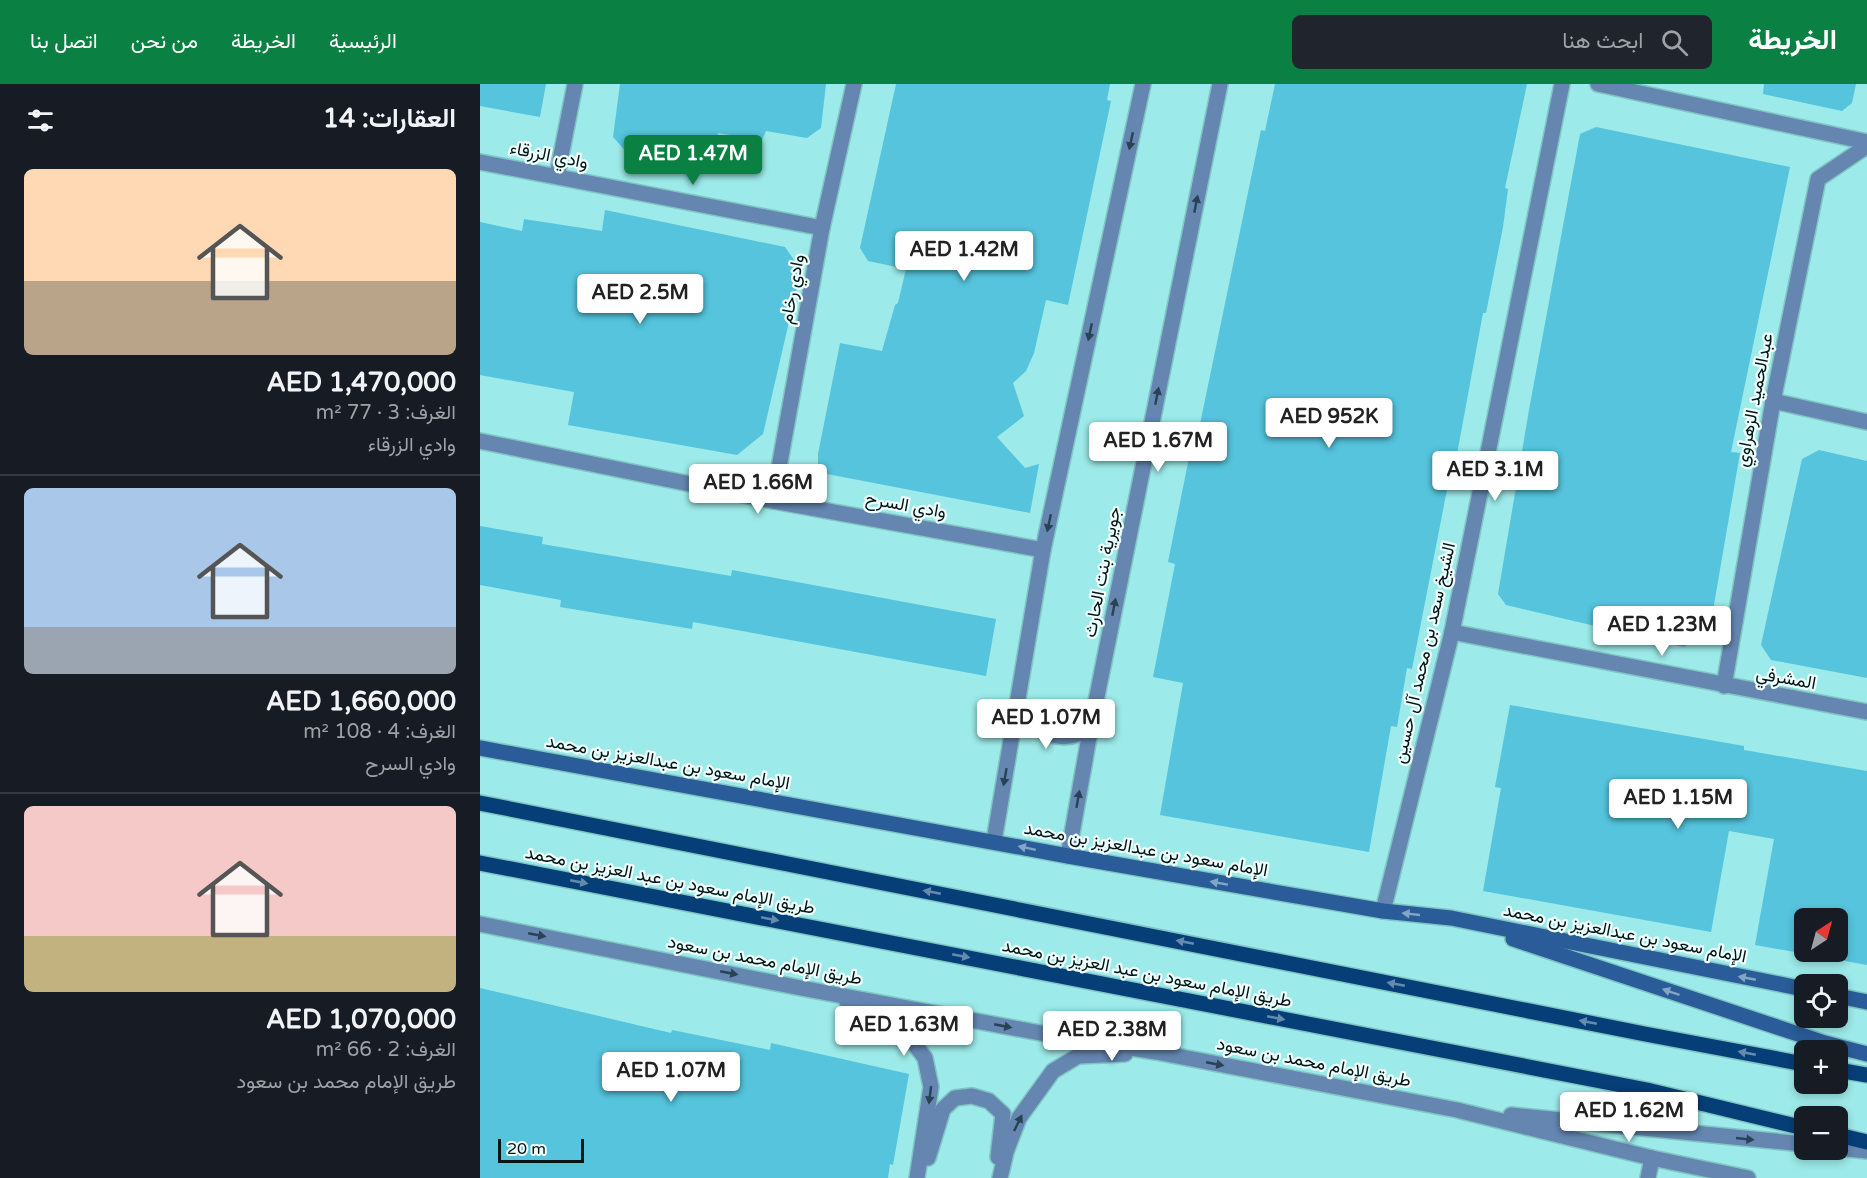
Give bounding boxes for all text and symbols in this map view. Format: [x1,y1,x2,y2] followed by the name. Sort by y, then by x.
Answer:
[1292,15,1712,69] search box
[1748,23,1837,57] text: الخريطة
[1658,26,1691,59] icon: search
[1562,28,1643,54] text: ابحث هنا
[30,29,98,54] text: اتصل بنا
[131,29,198,54] text: من نحن
[231,29,296,54] text: الخريطة
[329,29,397,54] text: الرئيسية
[323,103,456,134] text: العقارات: 14
[24,104,57,137] icon: filters
[1125,132,1135,150] one-way arrow
[624,135,762,186] pin: AED 1.47M
[507,137,590,177] street label: وادي الزرقاء
[638,142,748,166] text: AED 1.47M
[1192,195,1201,214] one-way arrow
[186,208,294,316] icon: home
[895,231,1033,282] pin: AED 1.42M
[909,238,1019,262] text: AED 1.42M
[775,252,813,326] street label: وادي رخام
[578,274,702,325] pin: AED 2.5M
[591,281,689,305] text: AED 2.5M
[1085,323,1094,342] one-way arrow
[1730,331,1782,470] street label: عبدالحميد الزهراوي
[266,367,456,398] text: AED 1,470,000
[1153,386,1162,405] one-way arrow
[1267,398,1391,449] pin: AED 952K
[316,401,456,425] text: الغرف: 3 · 77 m²
[1280,405,1378,429] text: AED 952K
[1089,422,1227,473] pin: AED 1.67M
[1103,429,1213,453] text: AED 1.67M
[368,433,456,457] text: وادي الزرقاء
[1433,451,1557,502] pin: AED 3.1M
[1446,458,1544,482] text: AED 3.1M
[689,464,827,515] pin: AED 1.66M
[703,471,813,495] text: AED 1.66M
[863,487,948,527] street label: وادي السرح
[1079,505,1125,639] street label: جويرية بنت الحارث
[1044,513,1053,532] one-way arrow
[186,527,294,635] icon: home
[1388,540,1461,766] street label: الشيخ سعد بن محمد آل حسين
[1110,598,1120,617] one-way arrow
[1593,606,1731,657] pin: AED 1.23M
[1607,613,1717,637] text: AED 1.23M
[1754,662,1818,698] street label: المشرفي
[266,686,456,717] text: AED 1,660,000
[977,699,1115,750] pin: AED 1.07M
[991,706,1101,730] text: AED 1.07M
[303,720,456,744] text: الغرف: 4 · 108 m²
[544,730,792,795] street label: الإمام سعود بن عبدالعزيز بن محمد
[365,752,456,776] text: وادي السرح
[1000,767,1009,786] one-way arrow
[1609,779,1747,830] pin: AED 1.15M
[1623,786,1733,810] text: AED 1.15M
[1074,789,1083,808] one-way arrow
[1022,817,1270,882] street label: الإمام سعود بن عبدالعزيز بن محمد
[523,841,817,920] street label: طريق الإمام سعود بن عبد العزيز بن محمد
[1017,843,1036,852] one-way arrow
[186,845,294,953] icon: home
[569,878,588,887] one-way arrow
[1209,878,1228,887] one-way arrow
[922,887,941,896] one-way arrow
[1501,899,1748,968] street label: الإمام سعود بن عبدالعزيز بن محمد
[1794,908,1848,962] north arrow
[1794,908,1848,1160] map controls
[1402,909,1421,919] one-way arrow
[761,915,780,924] one-way arrow
[666,930,864,991] street label: طريق الإمام محمد بن سعود
[528,931,547,940] one-way arrow
[1000,934,1294,1013] street label: طريق الإمام سعود بن عبد العزيز بن محمد
[1175,937,1194,946] one-way arrow
[952,952,971,961] one-way arrow
[719,969,738,978] one-way arrow
[1737,973,1756,982] one-way arrow
[1794,974,1848,1028] button: locate
[1387,979,1406,988] one-way arrow
[1662,986,1680,996] one-way arrow
[266,1004,456,1035] text: AED 1,070,000
[835,1006,973,1057] pin: AED 1.63M
[1043,1011,1181,1062] pin: AED 2.38M
[849,1013,959,1037] text: AED 1.63M
[1267,1014,1286,1023] one-way arrow
[1578,1017,1597,1026] one-way arrow
[1057,1018,1167,1042] text: AED 2.38M
[993,1022,1012,1031] one-way arrow
[1215,1032,1413,1093] street label: طريق الإمام محمد بن سعود
[316,1038,456,1062] text: الغرف: 2 · 66 m²
[1794,1040,1848,1094] button: +
[1737,1048,1756,1057] one-way arrow
[602,1052,740,1103] pin: AED 1.07M
[616,1059,726,1083] text: AED 1.07M
[1206,1059,1225,1068] one-way arrow
[237,1070,456,1094] text: طريق الإمام محمد بن سعود
[925,1086,934,1105] one-way arrow
[1560,1092,1698,1143] pin: AED 1.62M
[1574,1099,1684,1123] text: AED 1.62M
[1794,1106,1848,1160] button: −
[1014,1114,1023,1131] one-way arrow
[1736,1134,1755,1143] one-way arrow
[498,1136,584,1164] scale bar
[507,1139,546,1159] text: 20 m

